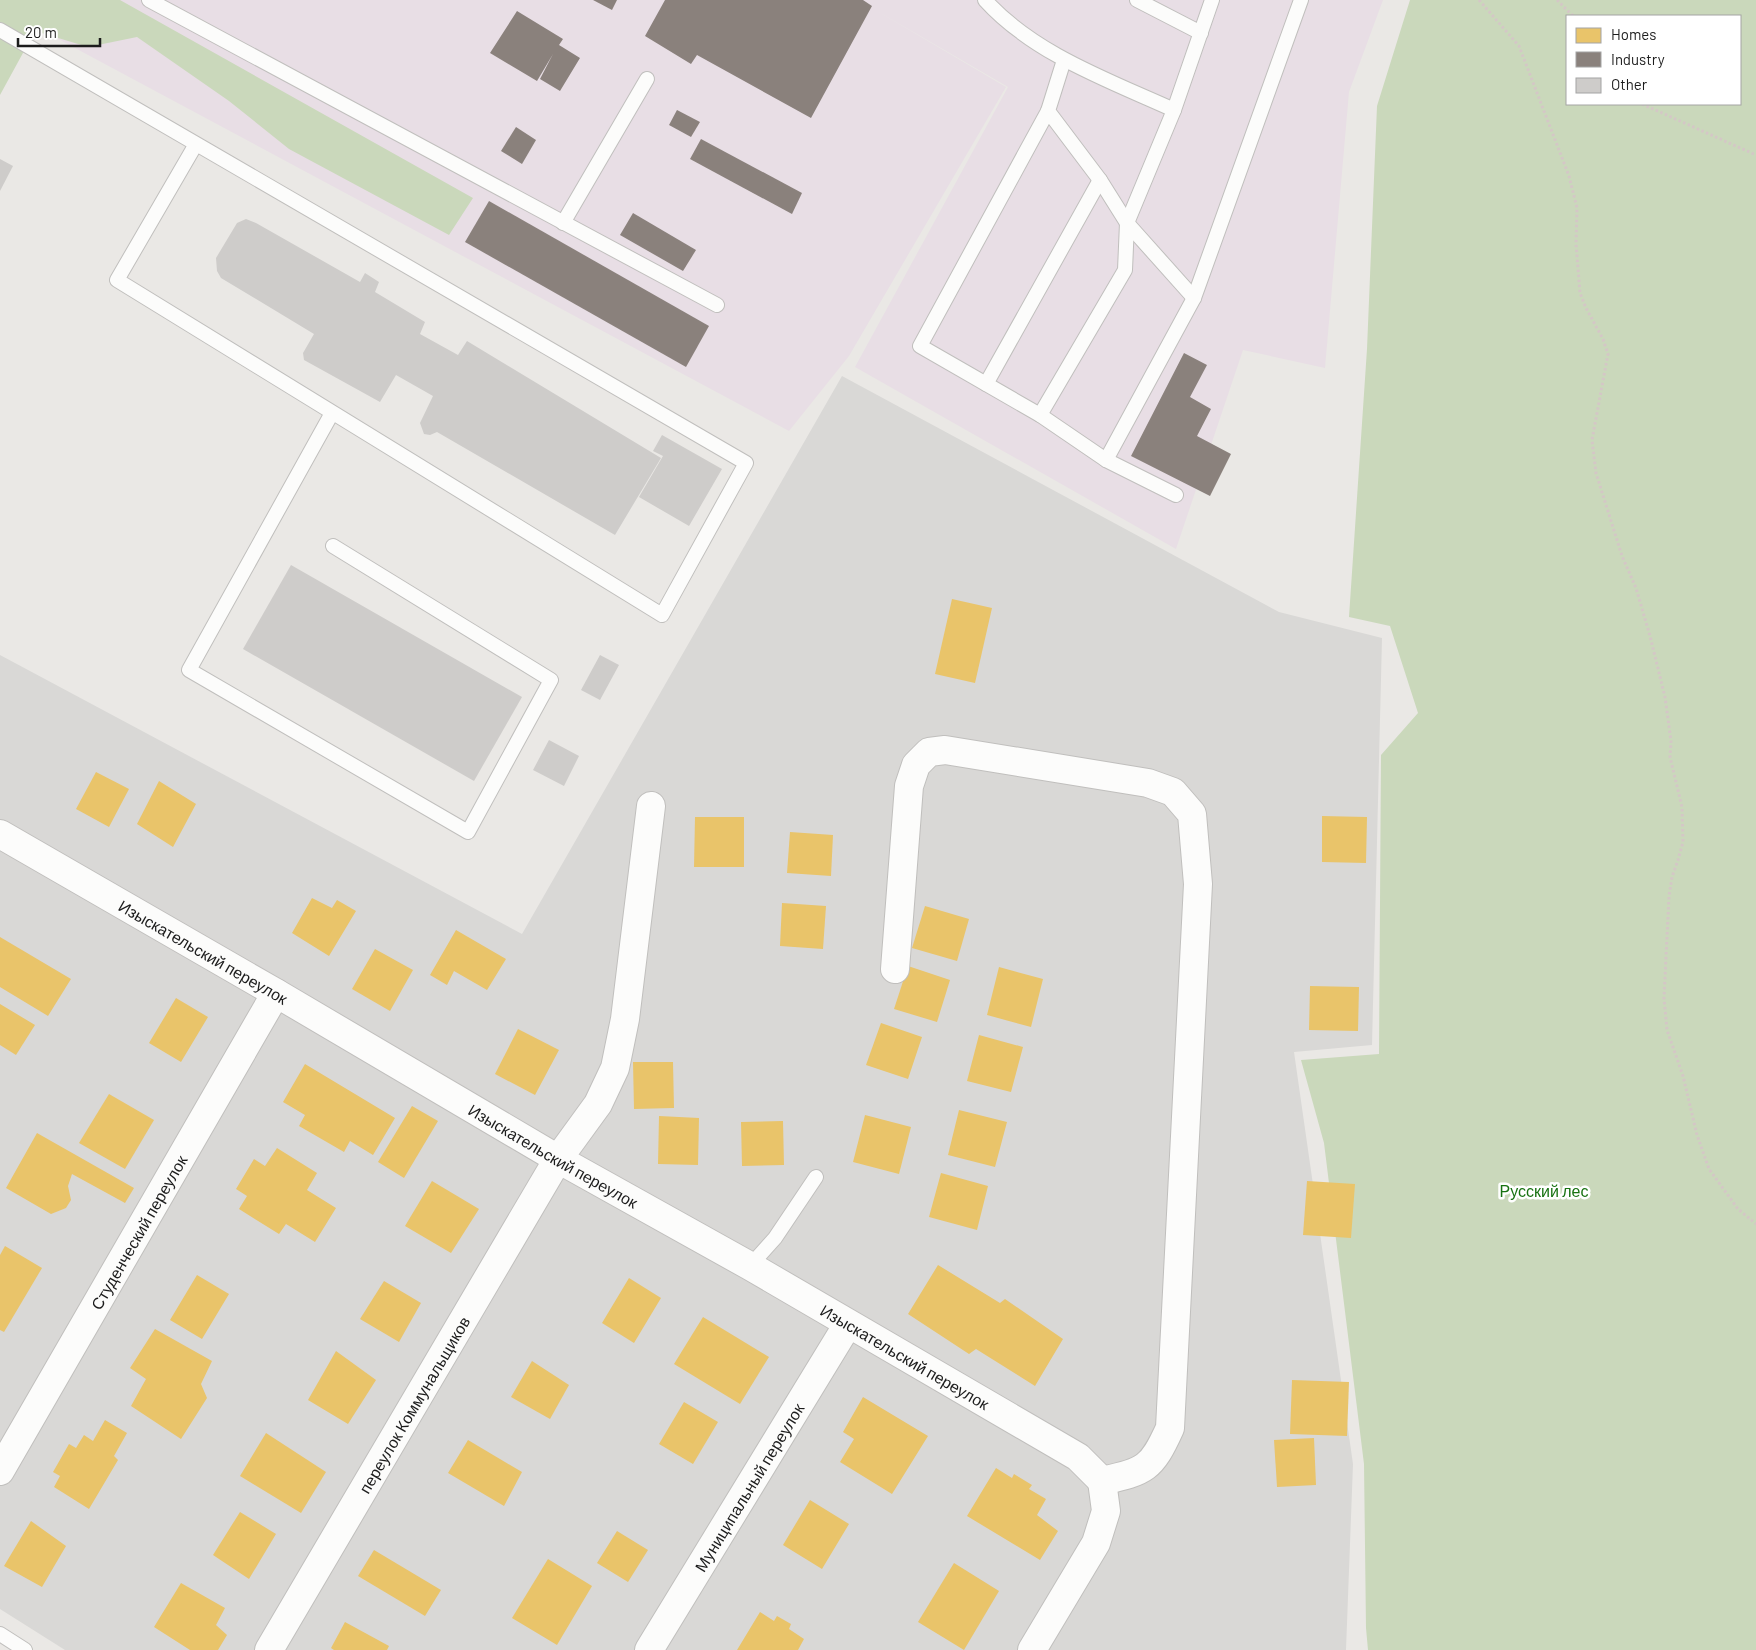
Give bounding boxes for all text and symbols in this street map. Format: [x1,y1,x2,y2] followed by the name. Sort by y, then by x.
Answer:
[18,15,100,47] scale bar
[1566,15,1741,105] legend
[25,23,57,41] text: 20 m
[1611,25,1656,43] text: Homes
[1611,50,1665,68] text: Industry
[1611,75,1648,93] text: Other
[116,895,292,1008] street label: Изыскательский переулок
[466,1099,642,1212] street label: Изыскательский переулок
[86,1150,191,1313] street label: Студенческий переулок
[1500,1181,1588,1200] park label: Русский лес
[817,1300,994,1413] street label: Изыскательский переулок
[354,1313,473,1496] street label: переулок Коммунальщиков
[690,1399,808,1574] street label: Муниципальный переулок

